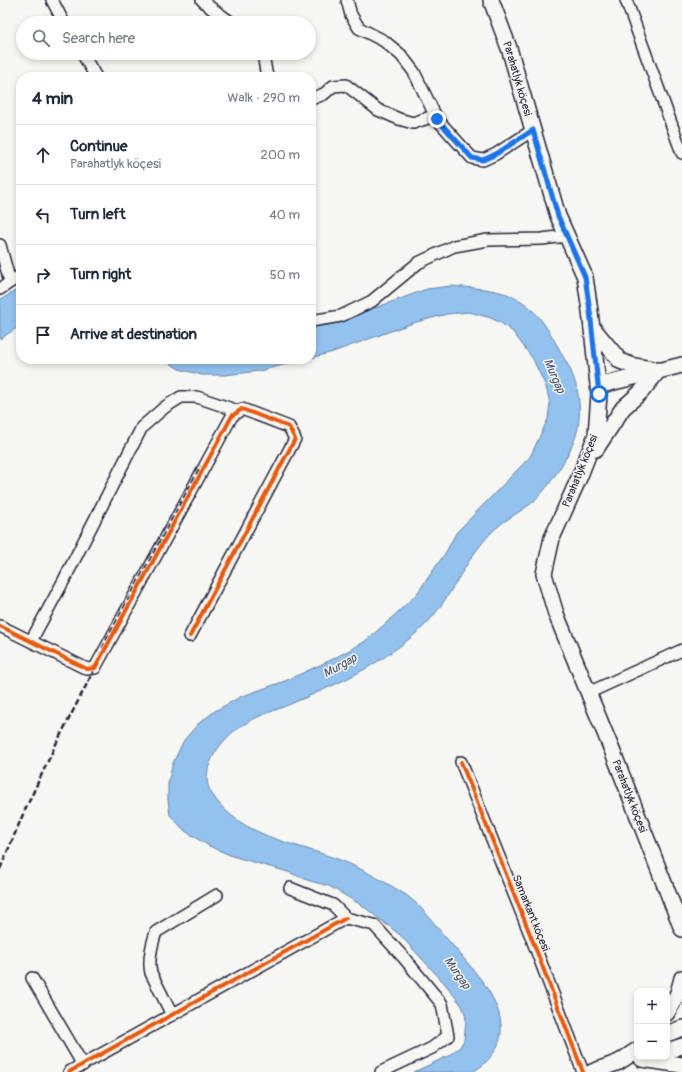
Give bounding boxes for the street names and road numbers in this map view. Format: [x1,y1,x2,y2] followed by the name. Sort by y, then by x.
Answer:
[501,39,535,117] street label: Parahatlyk köçesi
[560,433,600,509] street label: Parahatlyk köçesi
[610,758,650,834] street label: Parahatlyk köçesi
[510,873,552,953] street label: Samarkant köçesi

